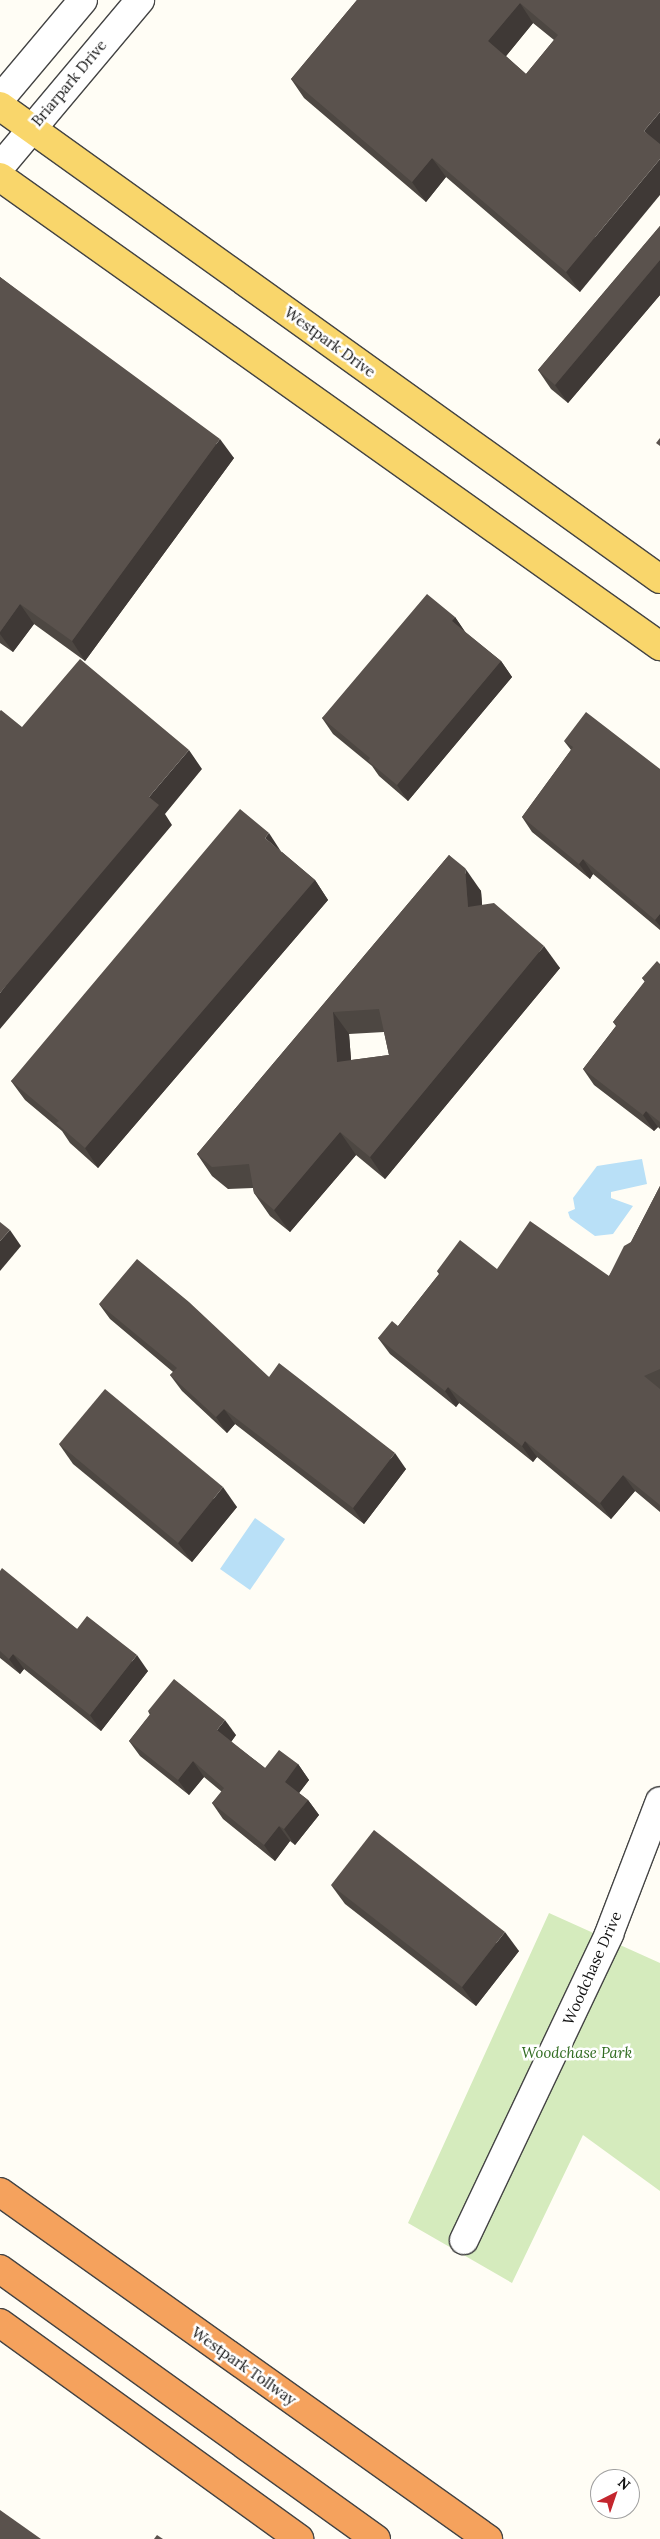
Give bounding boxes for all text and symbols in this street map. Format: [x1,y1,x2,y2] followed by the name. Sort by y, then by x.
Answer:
[28,36,110,130] street label: Briarpark Drive
[281,303,379,381] street label: Westpark Drive
[559,1909,625,2027] street label: Woodchase Drive
[522,2044,632,2062] park label: Woodchase Park
[188,2323,300,2409] street label: Westpark Tollway
[590,2469,640,2519] north arrow
[614,2473,634,2494] text: N

